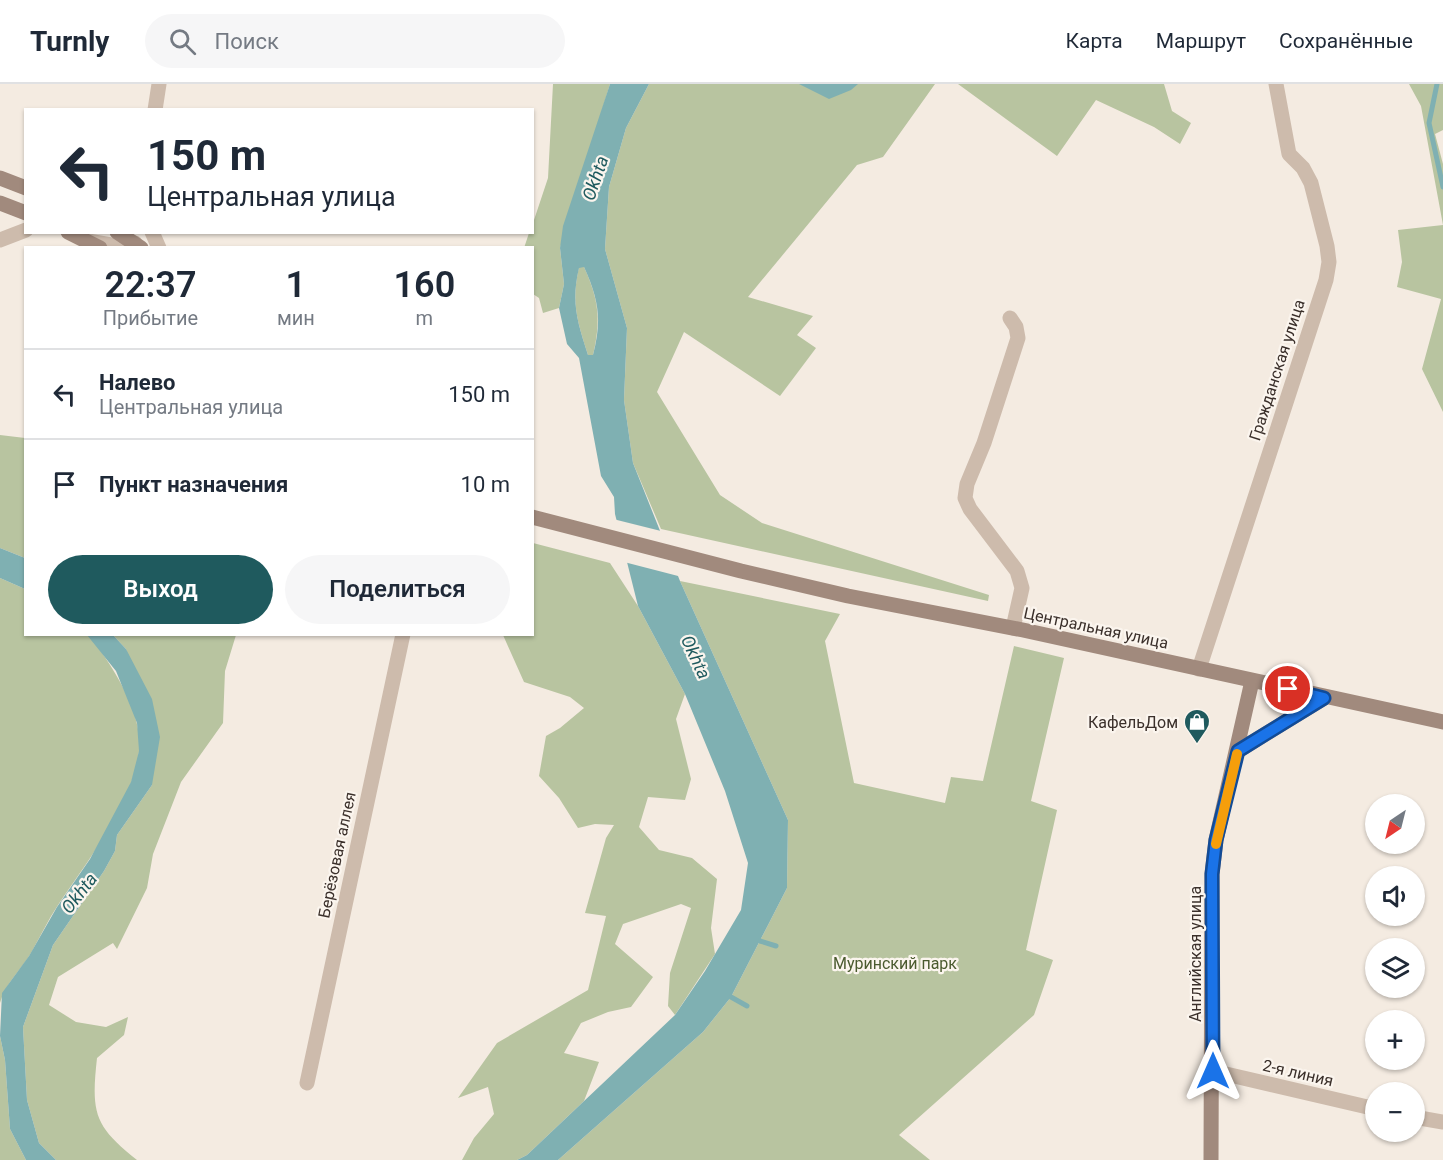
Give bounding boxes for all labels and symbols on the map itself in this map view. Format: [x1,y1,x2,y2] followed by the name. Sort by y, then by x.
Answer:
[578,153,612,203] water label: Okhta
[1245,297,1309,443] street label: Гражданская улица
[1022,603,1170,653] street label: Центральная улица
[677,632,715,682] water label: Okhta
[1262,663,1313,714] pin
[1182,707,1212,745] shop icon: КафельДом
[1088,713,1178,732] place label: КафельДом
[314,790,360,920] street label: Берёзовая аллея
[1365,794,1425,854] north arrow
[57,869,101,917] water label: Okhta
[1186,886,1205,1022] street label: Английская улица
[833,954,957,973] park label: Муринский парк
[1181,1039,1245,1103] position arrow
[1261,1056,1335,1090] street label: 2-я линия

